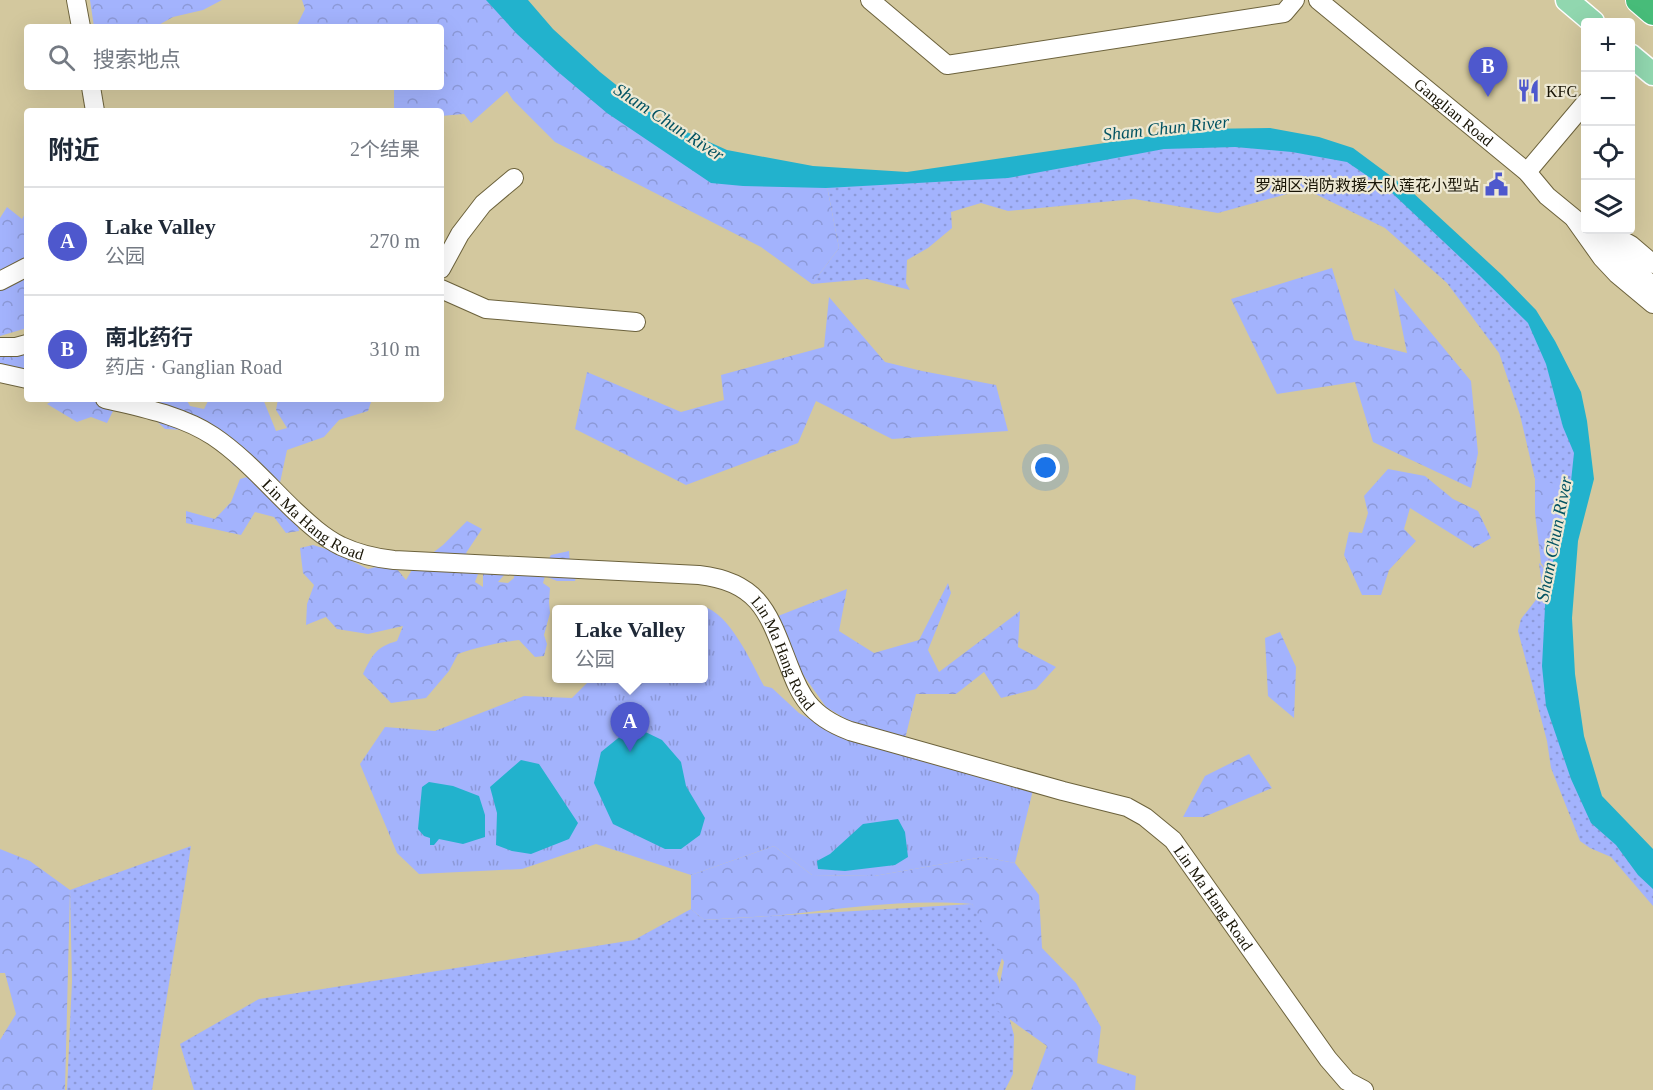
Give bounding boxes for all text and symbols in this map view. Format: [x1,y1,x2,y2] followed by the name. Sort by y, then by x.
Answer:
[1581,18,1635,234] map controls
[1581,18,1635,72] button: +
[24,24,444,90] search box
[45,41,78,74] icon: search
[93,47,181,72] text: 搜索地点
[1468,48,1508,97] pin: B
[1581,72,1635,126] button: −
[1411,75,1496,149] street label: Ganglian Road
[1515,78,1541,104] restaurant icon: KFC
[610,79,729,166] water label: Sham Chun River
[1546,83,1577,100] place label: KFC
[1102,111,1231,145] water label: Sham Chun River
[1581,126,1635,180] button: locate
[48,136,100,165] text: 附近
[350,138,420,160] text: 2个结果
[1484,172,1510,198] public building icon: 罗湖区消防救援大队莲花小型站
[1255,177,1479,194] place label: 罗湖区消防救援大队莲花小型站
[1581,180,1635,234] button: layers
[105,214,216,239] text: Lake Valley
[60,230,75,252] text: A
[369,230,420,252] text: 270 m
[105,245,145,267] text: 公园
[105,325,193,350] text: 南北药行
[61,338,74,360] text: B
[369,338,420,360] text: 310 m
[105,356,282,378] text: 药店 · Ganglian Road
[1031,453,1060,482] your location
[1532,474,1576,603] water label: Sham Chun River
[259,476,366,563] street label: Lin Ma Hang Road
[748,593,818,713] street label: Lin Ma Hang Road
[552,605,708,683] popup
[575,617,685,642] text: Lake Valley
[575,648,615,670] text: 公园
[610,702,650,752] pin: A
[1171,842,1256,953] street label: Lin Ma Hang Road

